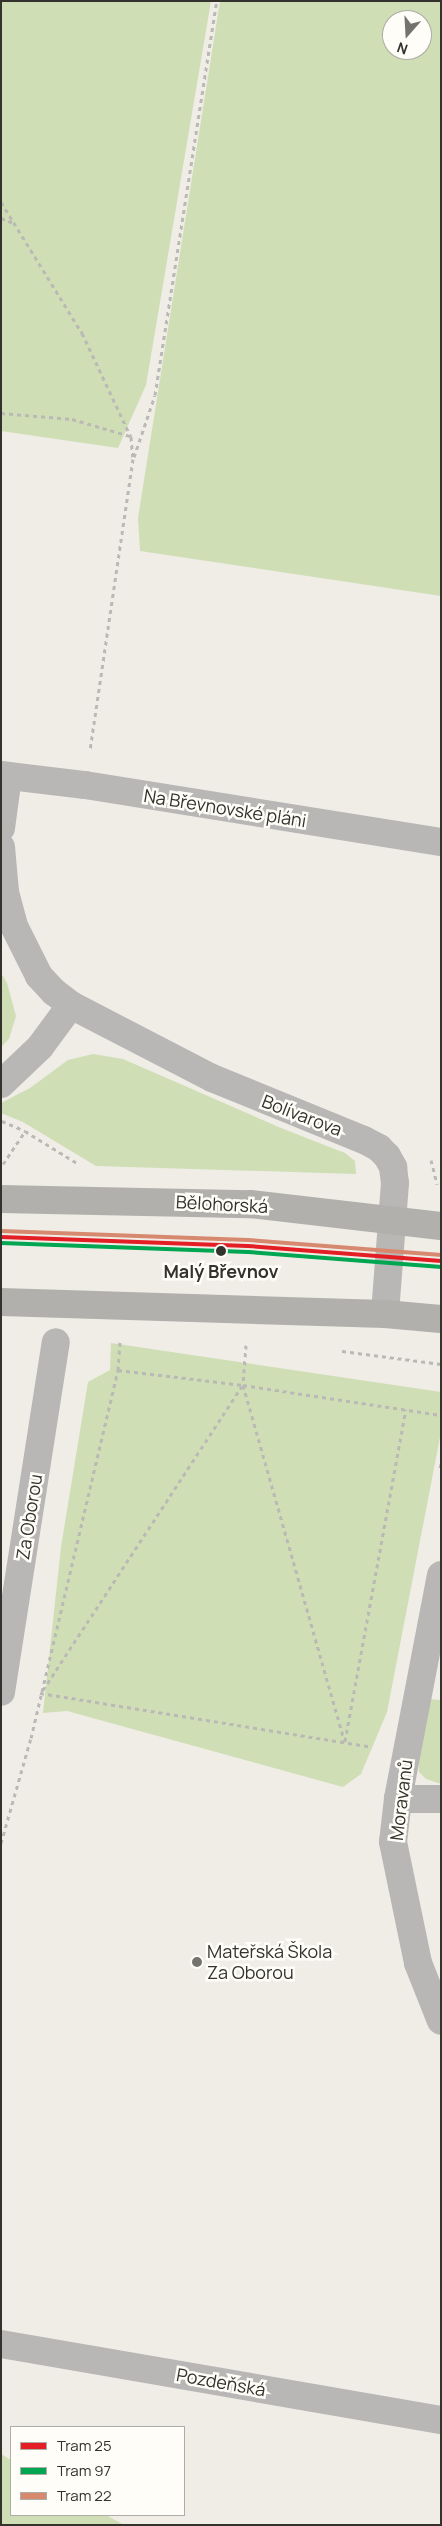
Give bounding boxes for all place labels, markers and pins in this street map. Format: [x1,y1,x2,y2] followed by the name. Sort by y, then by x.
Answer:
[214,1244,228,1258] marker: Malý Břevnov
[163,1260,279,1282] place label: Malý Břevnov
[207,1941,332,1984] place label: Mateřská Škola Za Oborou
[191,1956,203,1968] marker: Mateřská Škola Za Oborou

